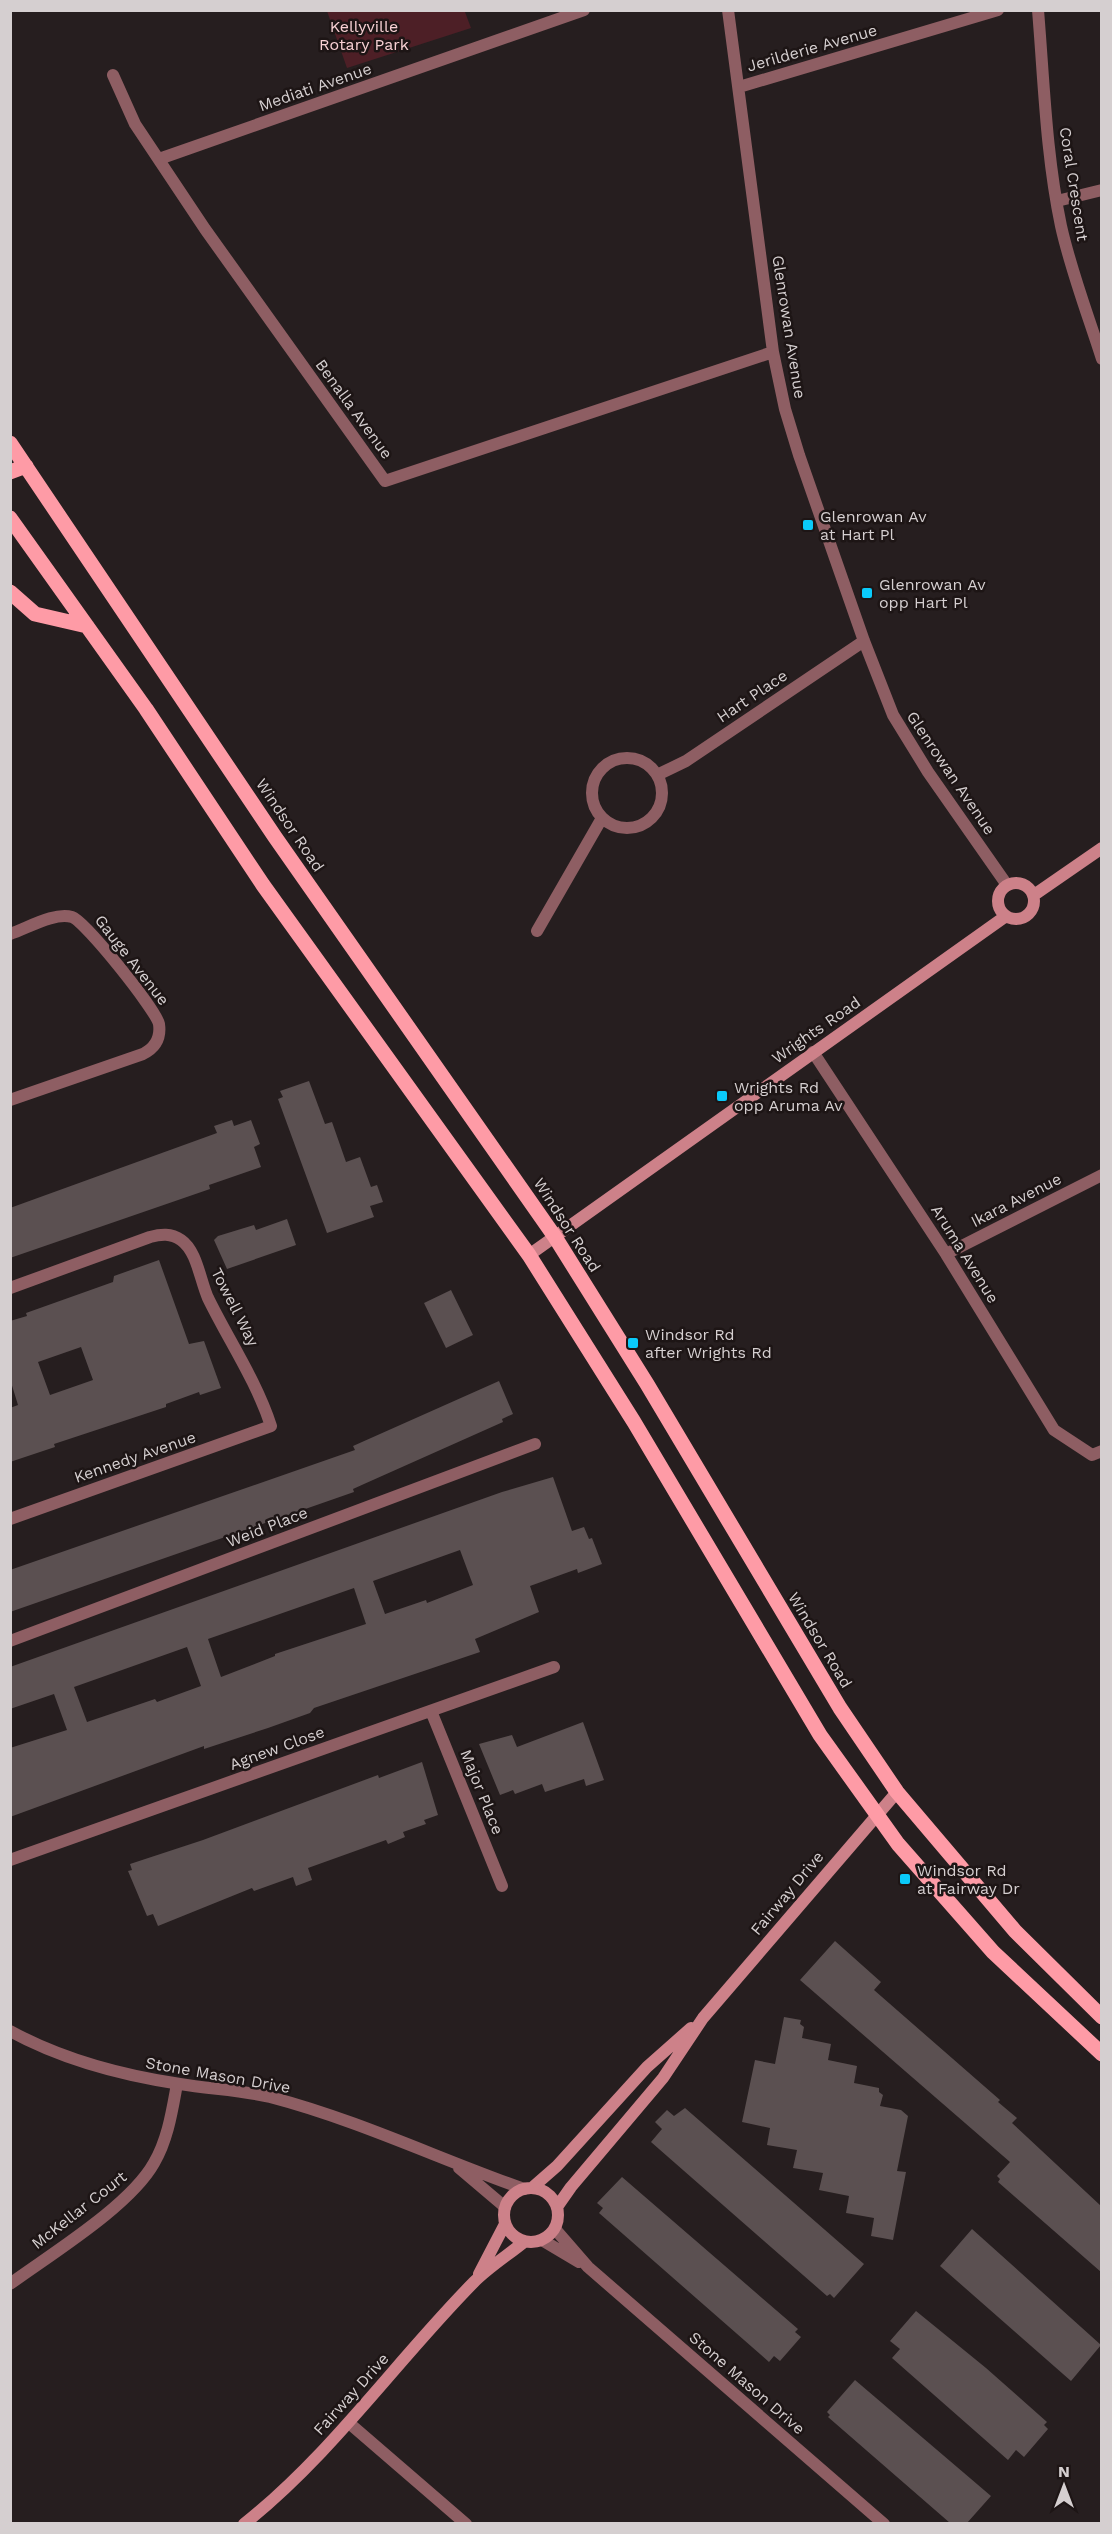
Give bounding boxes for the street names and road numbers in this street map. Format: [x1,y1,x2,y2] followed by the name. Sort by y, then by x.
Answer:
[745,20,879,76] street label: Jerilderie Avenue
[256,59,374,115] street label: Mediati Avenue
[1056,126,1092,243] street label: Coral Crescent
[768,254,810,400] street label: Glenrowan Avenue
[311,355,397,463] street label: Benalla Avenue
[713,666,791,726] street label: Hart Place
[903,708,999,838] street label: Glenrowan Avenue
[252,775,328,875] street label: Windsor Road
[91,911,173,1009] street label: Gauge Avenue
[768,992,864,1068] street label: Wrights Road
[968,1169,1064,1231] street label: Ikara Avenue
[530,1174,604,1276] street label: Windsor Road
[927,1201,1003,1307] street label: Aruma Avenue
[207,1265,263,1350] street label: Towell Way
[72,1427,198,1487] street label: Kennedy Avenue
[224,1503,310,1551] street label: Weid Place
[784,1589,856,1691] street label: Windsor Road
[227,1722,327,1774] street label: Agnew Close
[456,1747,508,1837] street label: Major Place
[746,1847,828,1939] street label: Fairway Drive
[144,2053,292,2097] street label: Stone Mason Drive
[28,2167,130,2253] street label: McKellar Court
[685,2328,809,2438] street label: Stone Mason Drive
[309,2349,393,2439] street label: Fairway Drive

